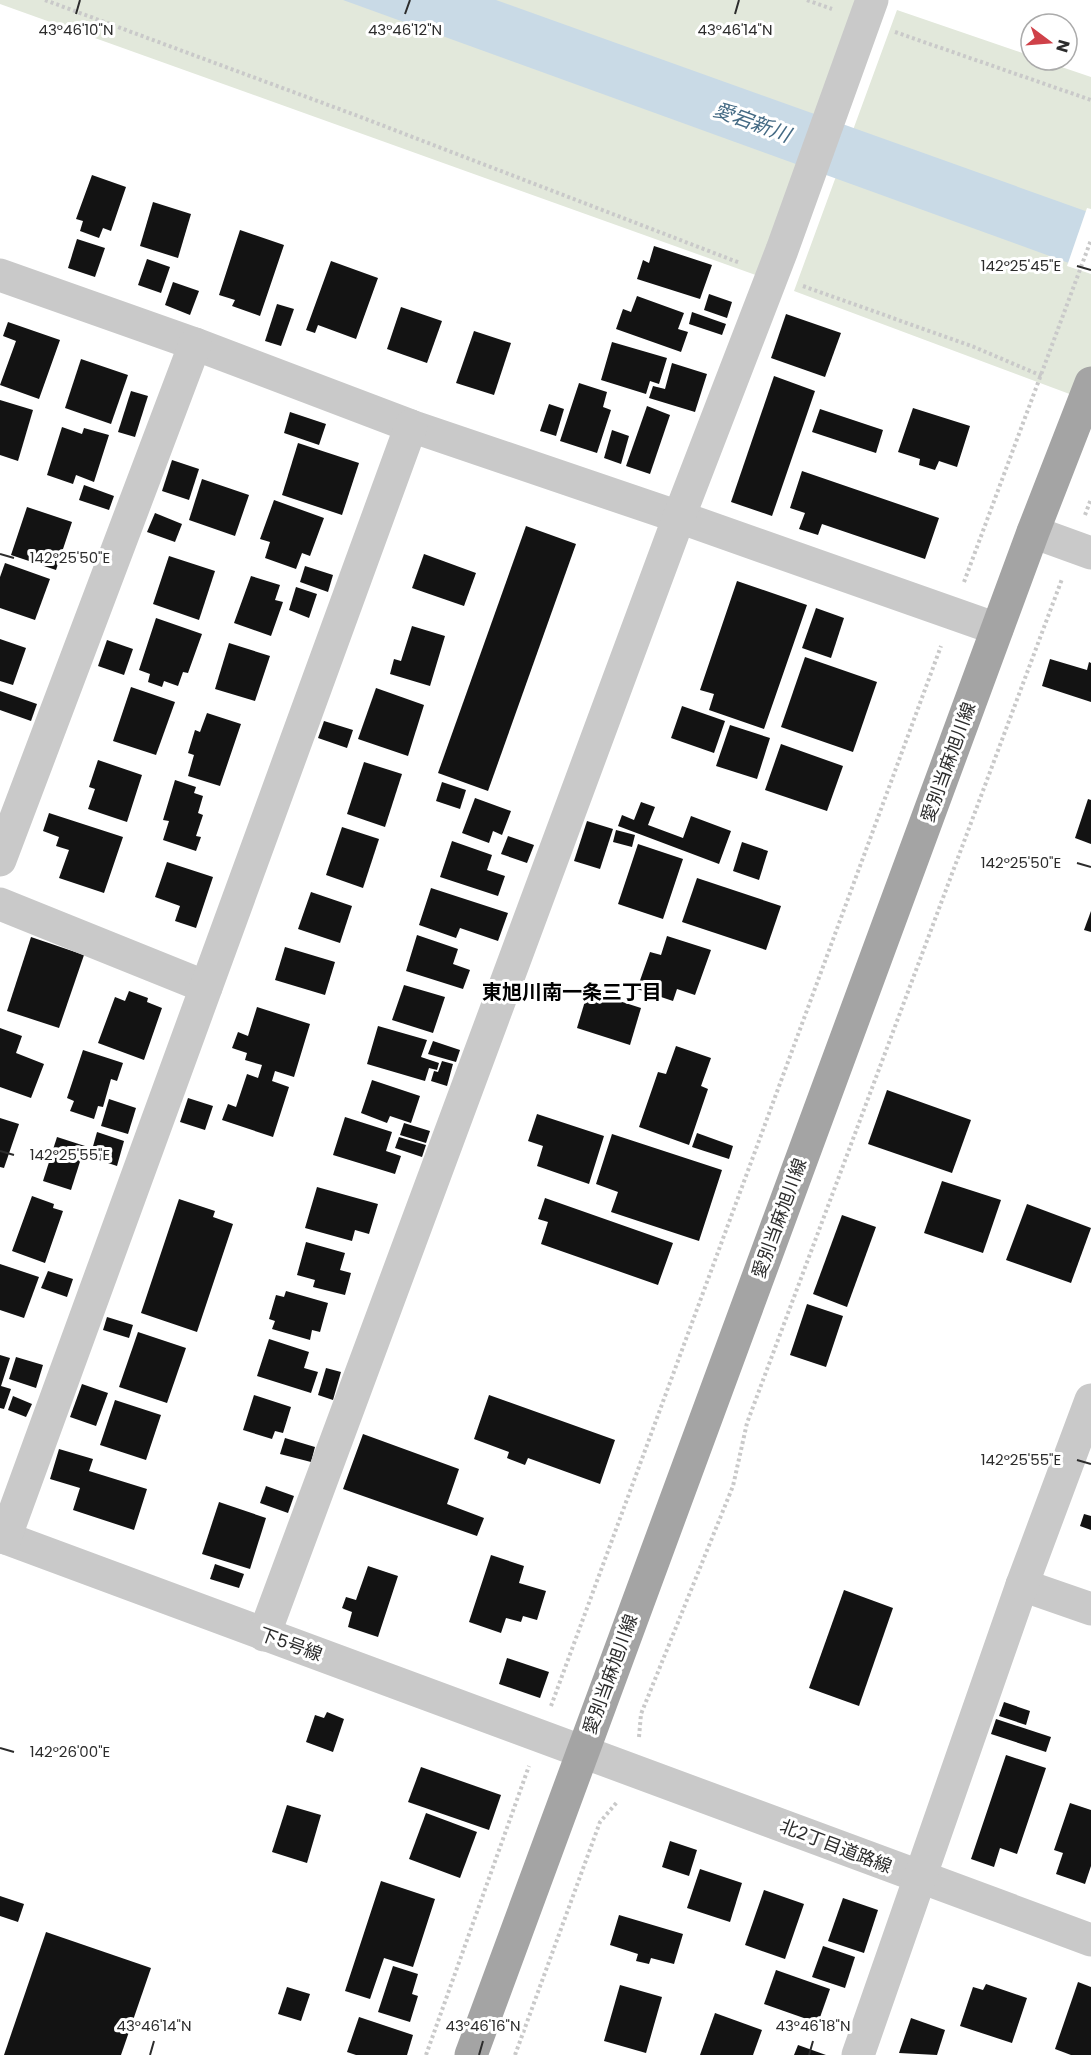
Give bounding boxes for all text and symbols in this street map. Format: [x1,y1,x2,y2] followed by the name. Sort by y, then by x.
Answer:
[1019,12,1079,72] north arrow
[39,19,113,40] text: 43°46'10"N
[368,19,442,40] text: 43°46'12"N
[698,19,772,40] text: 43°46'14"N
[1050,37,1076,55] text: N
[710,95,796,150] water label: 愛宕新川
[981,255,1061,276] text: 142°25'45"E
[30,547,110,568] text: 142°25'50"E
[915,699,981,825] street label: 愛別当麻旭川線
[981,852,1061,873] text: 142°25'50"E
[482,978,662,1006] district label: 東旭川南一条三丁目
[30,1144,110,1165] text: 142°25'55"E
[746,1155,812,1281] street label: 愛別当麻旭川線
[981,1449,1061,1470] text: 142°25'55"E
[577,1611,643,1737] street label: 愛別当麻旭川線
[256,1621,326,1667] street label: 下5号線
[30,1741,110,1762] text: 142°26'00"E
[776,1813,896,1879] street label: 北2丁目道路線
[117,2015,191,2036] text: 43°46'14"N
[445,2015,521,2036] text: 43°46'16"N
[776,2015,850,2036] text: 43°46'18"N

